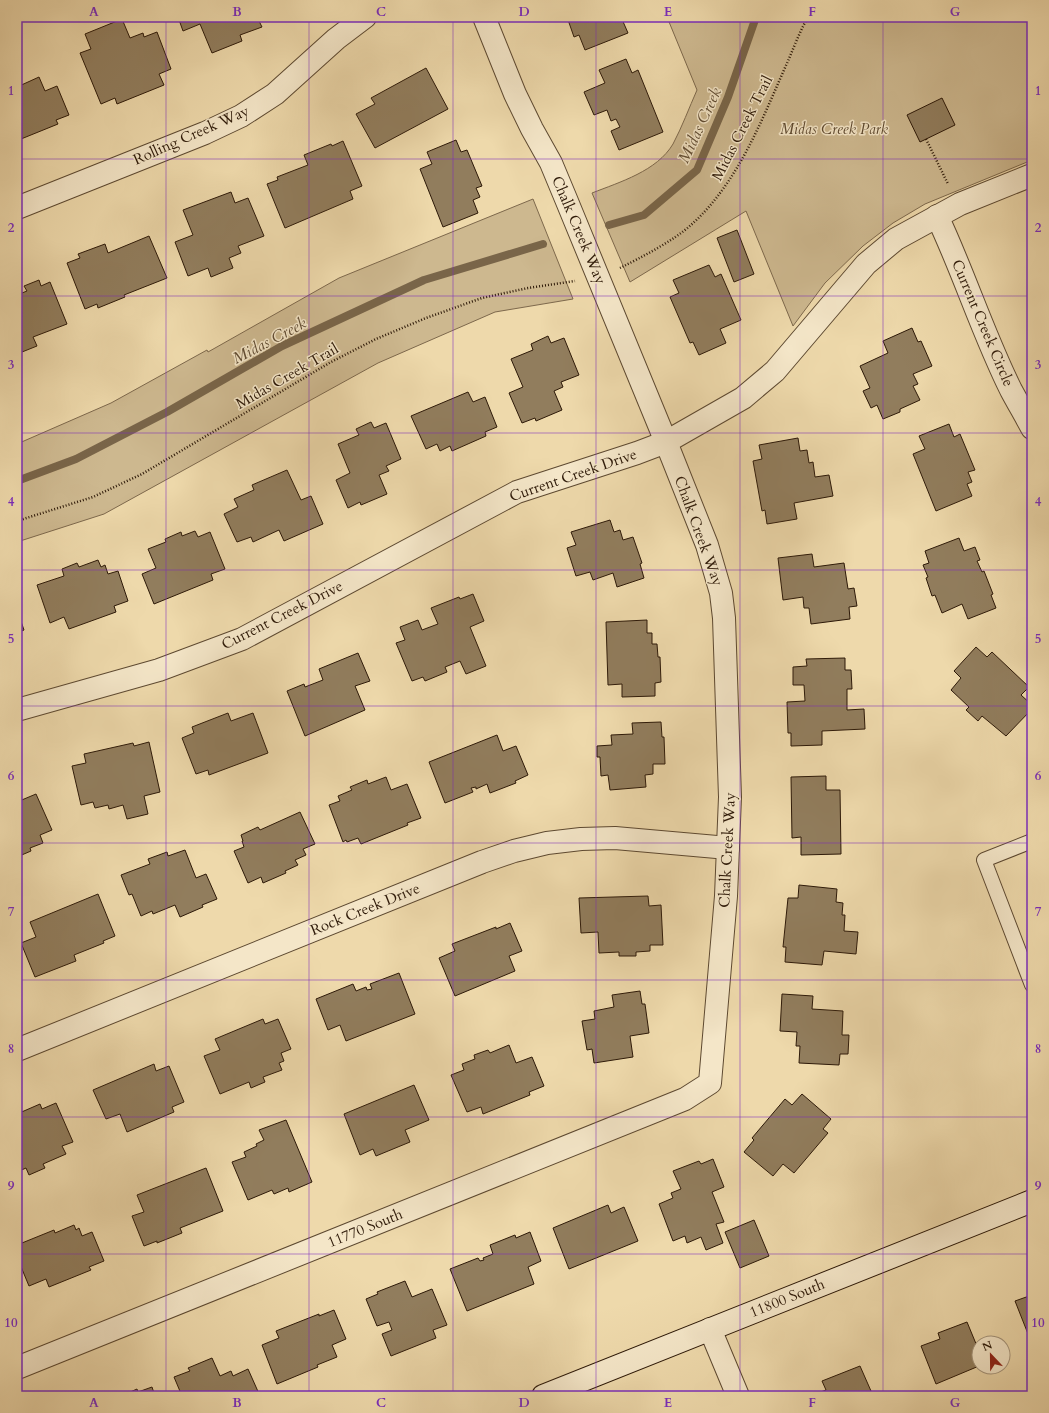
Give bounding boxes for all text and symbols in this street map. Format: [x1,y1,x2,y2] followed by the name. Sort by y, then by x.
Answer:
[89,3,99,21] text: A
[232,3,242,21] text: B
[376,3,386,21] text: C
[518,3,530,21] text: D
[664,3,672,21] text: E
[808,3,816,21] text: F
[950,3,961,21] text: G
[707,72,777,184] street label: Midas Creek Trail
[8,82,14,100] text: 1
[1035,82,1041,100] text: 1
[673,84,727,167] water label: Midas Creek
[130,100,252,170] street label: Rolling Creek Way
[780,119,889,139] park label: Midas Creek Park
[547,173,611,287] street label: Chalk Creek Way
[8,219,15,237] text: 2
[1035,219,1042,237] text: 2
[947,256,1019,390] street label: Current Creek Circle
[229,312,310,370] water label: Midas Creek
[232,338,342,414] street label: Midas Creek Trail
[8,356,15,374] text: 3
[1035,356,1042,374] text: 3
[507,444,640,506] street label: Current Creek Drive
[670,473,728,589] street label: Chalk Creek Way
[8,493,15,511] text: 4
[1035,493,1042,511] text: 4
[218,576,346,654] street label: Current Creek Drive
[8,630,14,648] text: 5
[1035,630,1041,648] text: 5
[8,767,15,785] text: 6
[1035,767,1042,785] text: 6
[714,792,740,908] street label: Chalk Creek Way
[307,878,423,940] street label: Rock Creek Drive
[8,903,15,921] text: 7
[1035,903,1042,921] text: 7
[8,1040,14,1058] text: 8
[1035,1040,1041,1058] text: 8
[8,1177,15,1195] text: 9
[1035,1177,1042,1195] text: 9
[324,1204,406,1252] street label: 11770 South
[746,1274,828,1322] street label: 11800 South
[4,1314,18,1332] text: 10
[1031,1314,1045,1332] text: 10
[971,1335,1011,1375] north arrow
[980,1337,995,1355] text: N
[89,1394,99,1412] text: A
[232,1394,242,1412] text: B
[376,1394,386,1412] text: C
[518,1394,530,1412] text: D
[664,1394,672,1412] text: E
[808,1394,816,1412] text: F
[950,1394,961,1412] text: G

